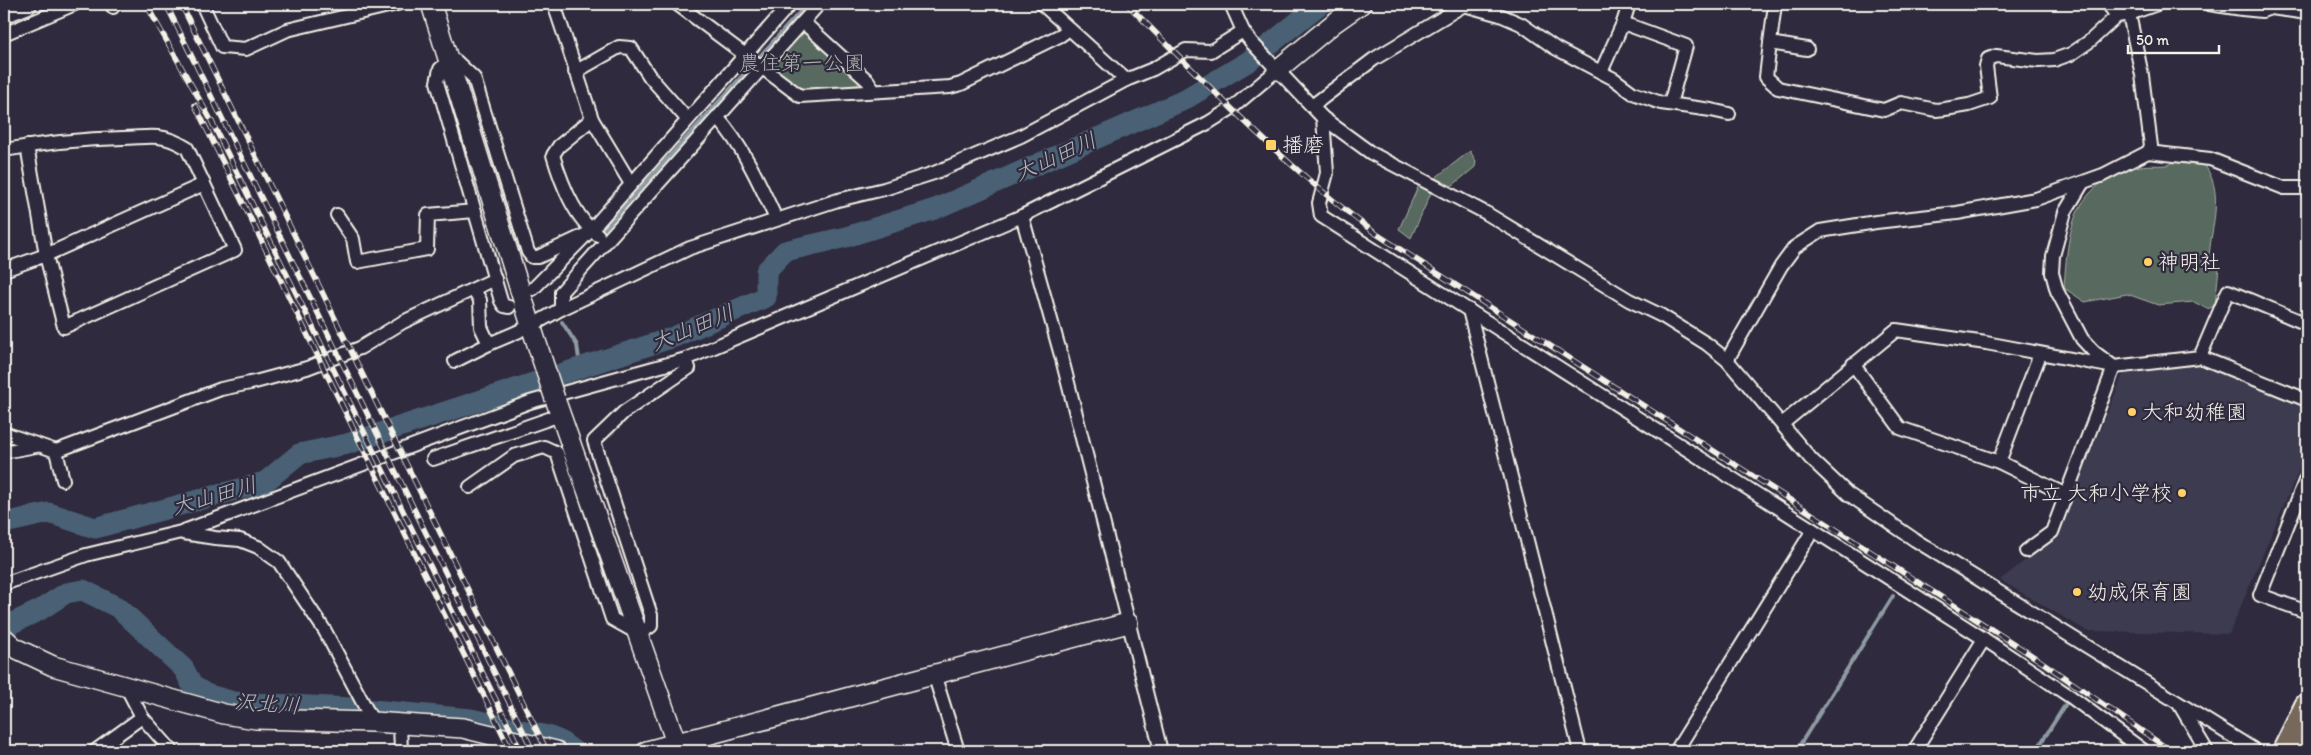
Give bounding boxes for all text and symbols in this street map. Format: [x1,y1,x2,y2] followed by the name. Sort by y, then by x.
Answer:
[2128,22,2220,54] scale bar
[2136,31,2169,49] text: 50 m
[739,50,865,75] park label: 農住第一公園
[1010,126,1101,187] water label: 大山田川
[1282,132,1324,157] place label: 播磨
[1264,138,1278,152] marker: 播磨
[2158,249,2221,274] place label: 神明社
[2142,256,2154,268] marker: 神明社
[646,298,738,356] water label: 大山田川
[2142,399,2247,424] place label: 大和幼稚園
[2126,406,2138,418] marker: 大和幼稚園
[168,470,260,521] water label: 大山田川
[2020,480,2172,505] place label: 市立 大和小学校
[2176,487,2188,499] marker: 市立 大和小学校
[2087,579,2192,604] place label: 幼成保育園
[2071,586,2083,598] marker: 幼成保育園
[233,688,301,719] water label: 沢北川

